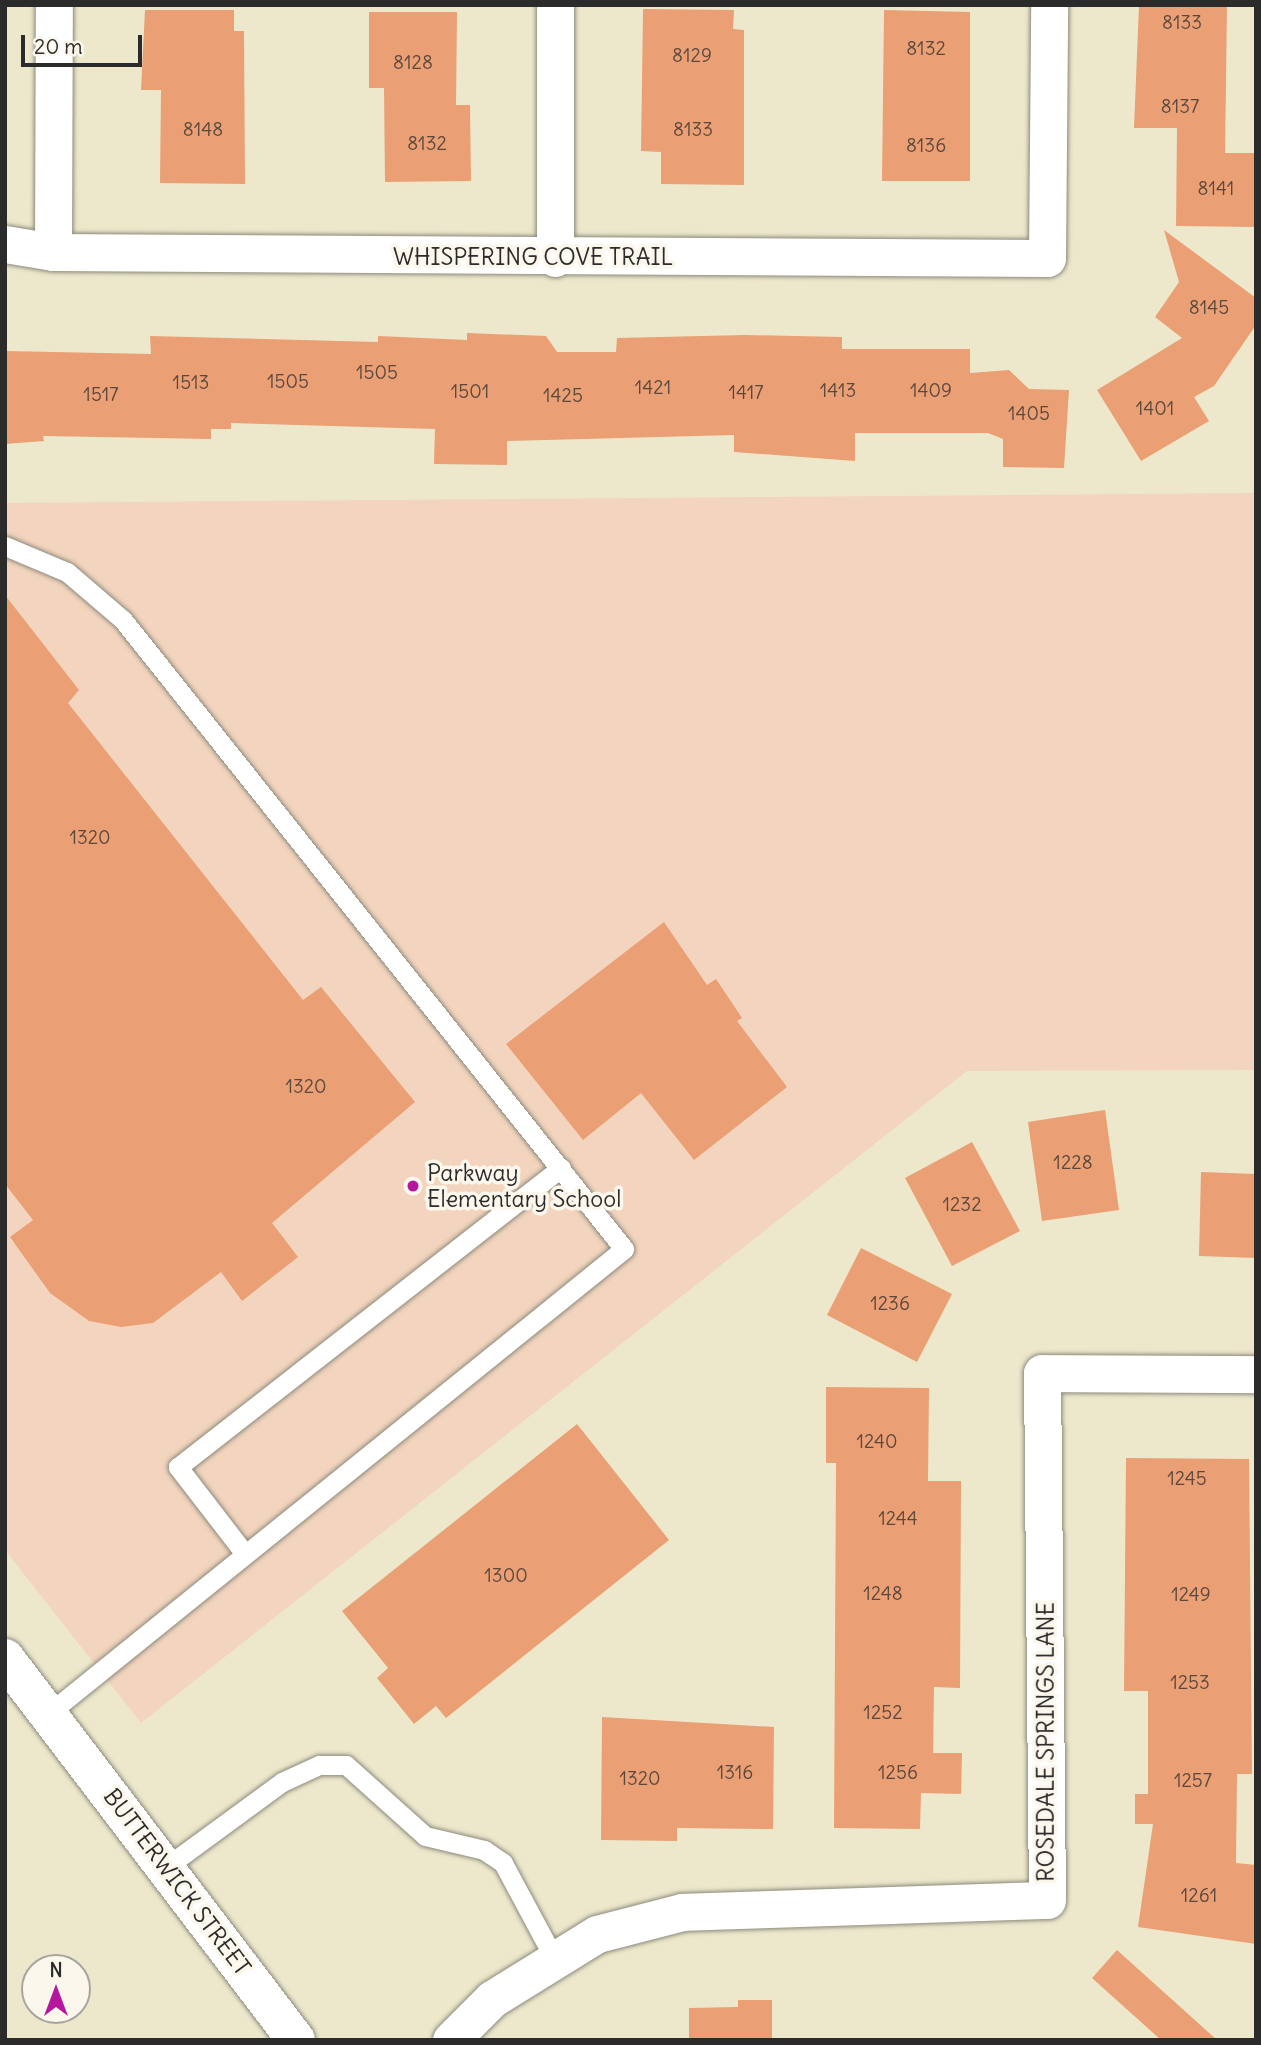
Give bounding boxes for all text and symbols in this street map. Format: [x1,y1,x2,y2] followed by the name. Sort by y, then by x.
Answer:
[1162,12,1202,34] house number: 8133
[24,21,145,65] scale bar
[34,33,83,60] text: 20 m
[906,38,946,60] house number: 8132
[672,45,712,67] house number: 8129
[393,52,433,74] house number: 8128
[1161,96,1199,118] house number: 8137
[183,119,223,141] house number: 8148
[673,119,713,141] house number: 8133
[407,133,447,155] house number: 8132
[906,135,946,157] house number: 8136
[1198,178,1234,200] house number: 8141
[393,243,673,271] street label: WHISPERING COVE TRAIL
[1189,297,1229,319] house number: 8145
[356,362,398,384] house number: 1505
[267,371,309,393] house number: 1505
[173,372,209,394] house number: 1513
[635,377,671,399] house number: 1421
[820,380,856,402] house number: 1413
[910,380,952,402] house number: 1409
[451,381,489,403] house number: 1501
[728,382,764,404] house number: 1417
[83,384,119,406] house number: 1517
[543,385,583,407] house number: 1425
[1136,398,1174,420] house number: 1401
[1008,403,1050,425] house number: 1405
[69,827,111,849] house number: 1320
[285,1076,327,1098] house number: 1320
[1053,1152,1093,1174] house number: 1228
[427,1159,621,1213] place label: Parkway Elementary School
[405,1178,421,1194] marker: Parkway Elementary School
[942,1194,982,1216] house number: 1232
[870,1293,910,1315] house number: 1236
[856,1431,898,1453] house number: 1240
[1167,1468,1207,1490] house number: 1245
[878,1508,918,1530] house number: 1244
[484,1565,528,1587] house number: 1300
[863,1583,903,1605] house number: 1248
[1171,1584,1211,1606] house number: 1249
[1032,1602,1060,1882] street label: ROSEDALE SPRINGS LANE
[1170,1672,1210,1694] house number: 1253
[863,1702,903,1724] house number: 1252
[717,1762,753,1784] house number: 1316
[878,1762,918,1784] house number: 1256
[619,1768,661,1790] house number: 1320
[1174,1770,1212,1792] house number: 1257
[98,1783,256,1981] street label: BUTTERWICK STREET
[1181,1885,1217,1907] house number: 1261
[21,1954,91,2024] north arrow
[49,1958,63,1982] text: N

